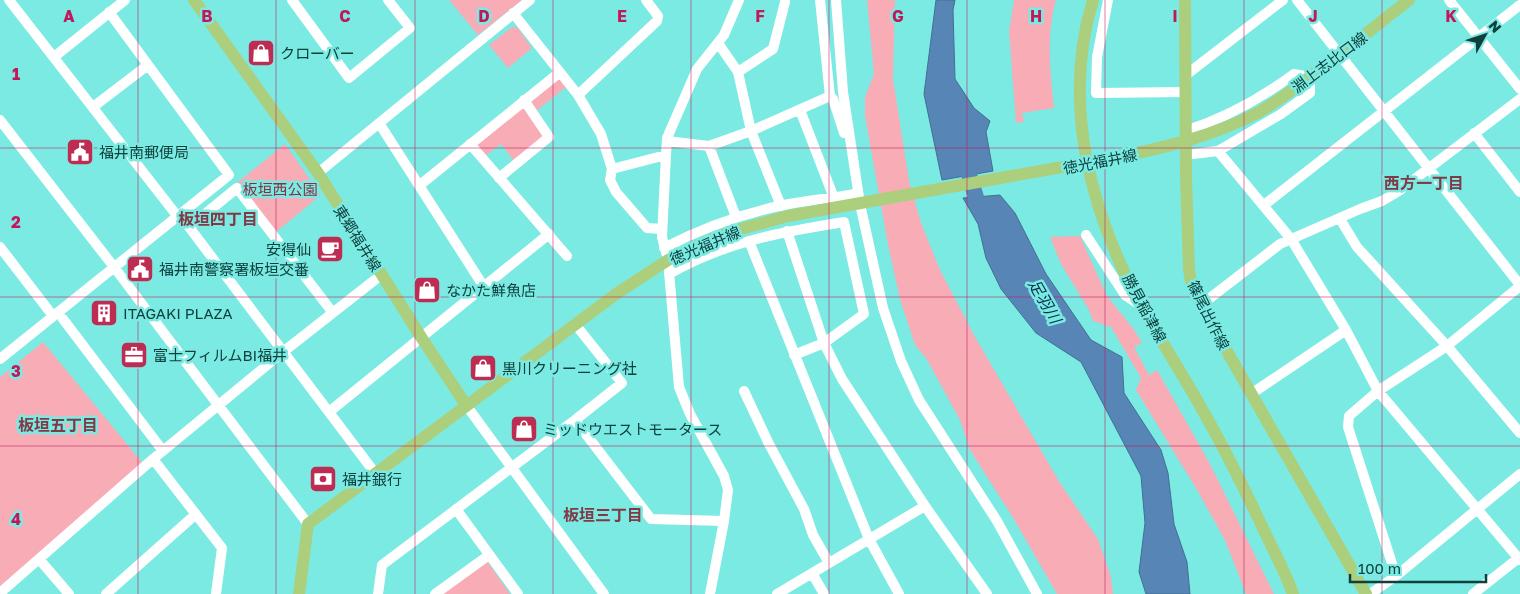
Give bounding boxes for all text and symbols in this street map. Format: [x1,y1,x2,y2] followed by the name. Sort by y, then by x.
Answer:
[63,6,75,26] text: A
[201,6,213,26] text: B
[339,6,351,26] text: C
[478,6,490,26] text: D
[617,6,627,26] text: E
[755,6,765,26] text: F
[892,6,904,26] text: G
[1030,6,1042,26] text: H
[1172,6,1178,26] text: I
[1308,6,1318,26] text: J
[1445,6,1457,26] text: K
[1460,10,1510,60] north arrow
[1485,17,1505,36] text: N
[1288,28,1370,96] street label: 淵上志比口線
[246,38,276,68] shop icon: クローバー
[280,44,355,62] place label: クローバー
[12,64,20,84] text: 1
[65,137,95,167] public building icon: 福井南郵便局
[99,143,189,161] place label: 福井南郵便局
[1061,145,1139,177] street label: 徳光福井線
[1384,173,1464,193] district label: 西方一丁目
[242,180,318,198] park label: 板垣西公園
[330,201,386,275] street label: 東郷福井線
[178,209,258,229] district label: 板垣四丁目
[11,212,21,232] text: 2
[667,222,743,268] street label: 徳光福井線
[315,234,345,264] cafe icon: 安得仙
[266,240,311,258] place label: 安得仙
[125,254,155,284] public building icon: 福井南警察署板垣交番
[159,260,309,278] place label: 福井南警察署板垣交番
[1119,271,1171,345] street label: 勝見稲津線
[412,275,442,305] shop icon: なかた鮮魚店
[1024,275,1067,329] water label: 足羽川
[1184,277,1234,353] street label: 篠尾出作線
[446,281,536,299] place label: なかた鮮魚店
[89,298,119,328] building icon: ITAGAKI PLAZA
[123,304,233,322] place label: ITAGAKI PLAZA
[119,340,149,370] office icon: 富士フィルムBI福井
[153,346,287,364] place label: 富士フィルムBI福井
[468,353,498,383] shop icon: 黒川クリーニング社
[502,359,637,377] place label: 黒川クリーニング社
[11,361,21,381] text: 3
[509,414,539,444] shop icon: ミッドウエストモータース
[18,415,98,435] district label: 板垣五丁目
[543,420,722,438] place label: ミッドウエストモータース
[308,464,338,494] bank icon: 福井銀行
[342,470,402,488] place label: 福井銀行
[563,505,643,525] district label: 板垣三丁目
[11,509,21,529] text: 4
[1350,552,1486,584] scale bar
[1358,559,1401,577] text: 100 m

